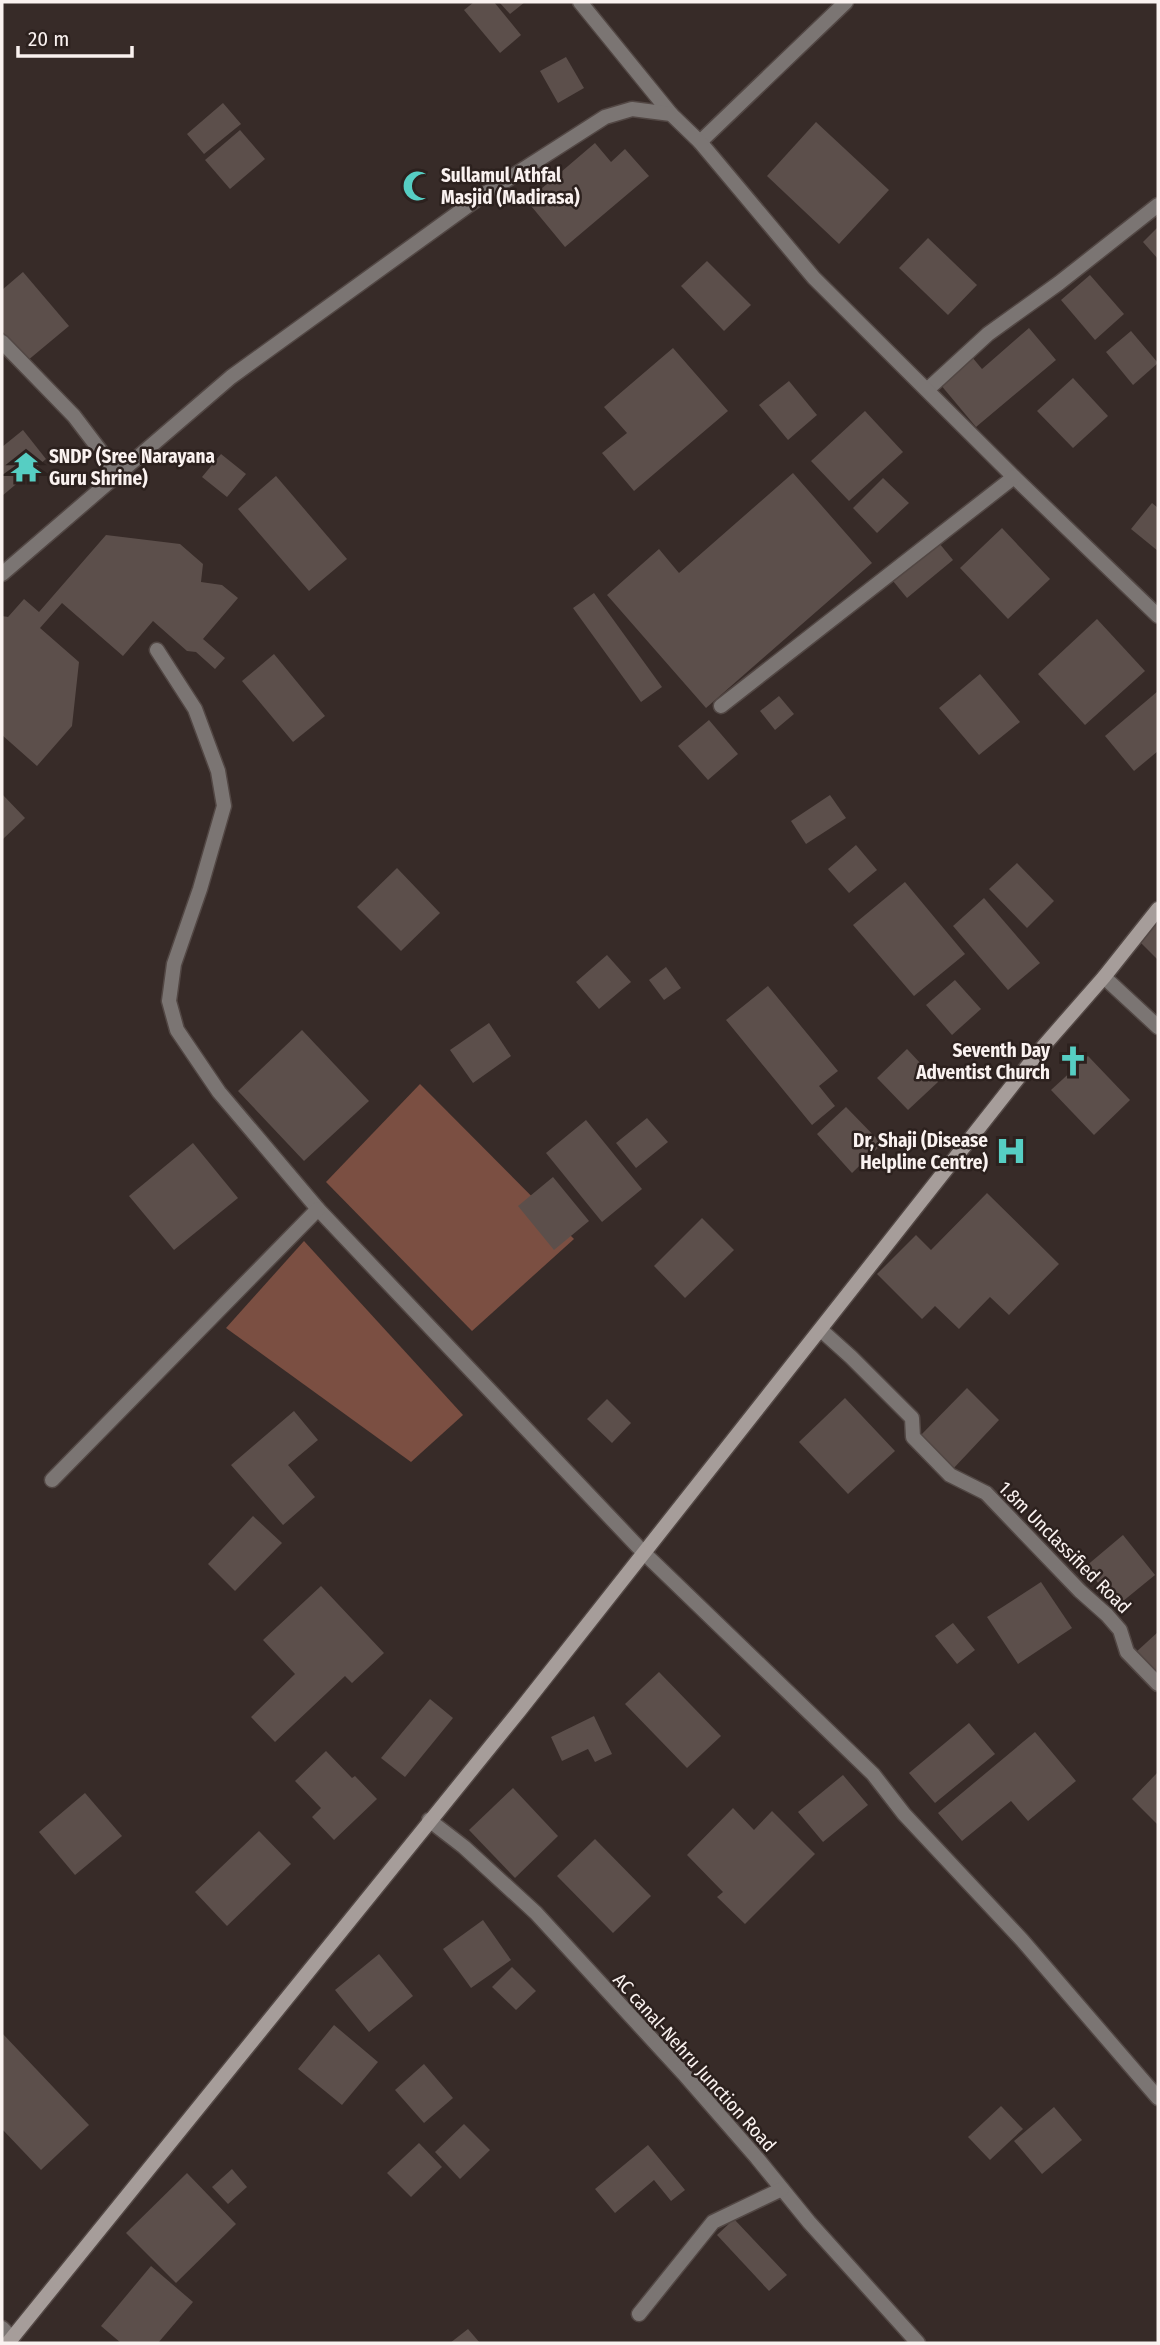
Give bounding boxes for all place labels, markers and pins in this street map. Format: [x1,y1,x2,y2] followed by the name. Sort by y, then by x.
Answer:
[441,164,580,209] place label: Sullamul Athfal Masjid (Madirasa)
[401,169,435,203] mosque icon: Sullamul Athfal Masjid (Madirasa)
[49,445,215,490] place label: SNDP (Sree Narayana Guru Shrine)
[9,450,43,484] temple icon: SNDP (Sree Narayana Guru Shrine)
[915,1039,1051,1084] place label: Seventh Day Adventist Church
[1056,1044,1090,1078] church icon: Seventh Day Adventist Church
[853,1129,988,1174] place label: Dr, Shaji (Disease Helpline Centre)
[994,1134,1028,1168] hospital icon: Dr, Shaji (Disease Helpline Centre)

